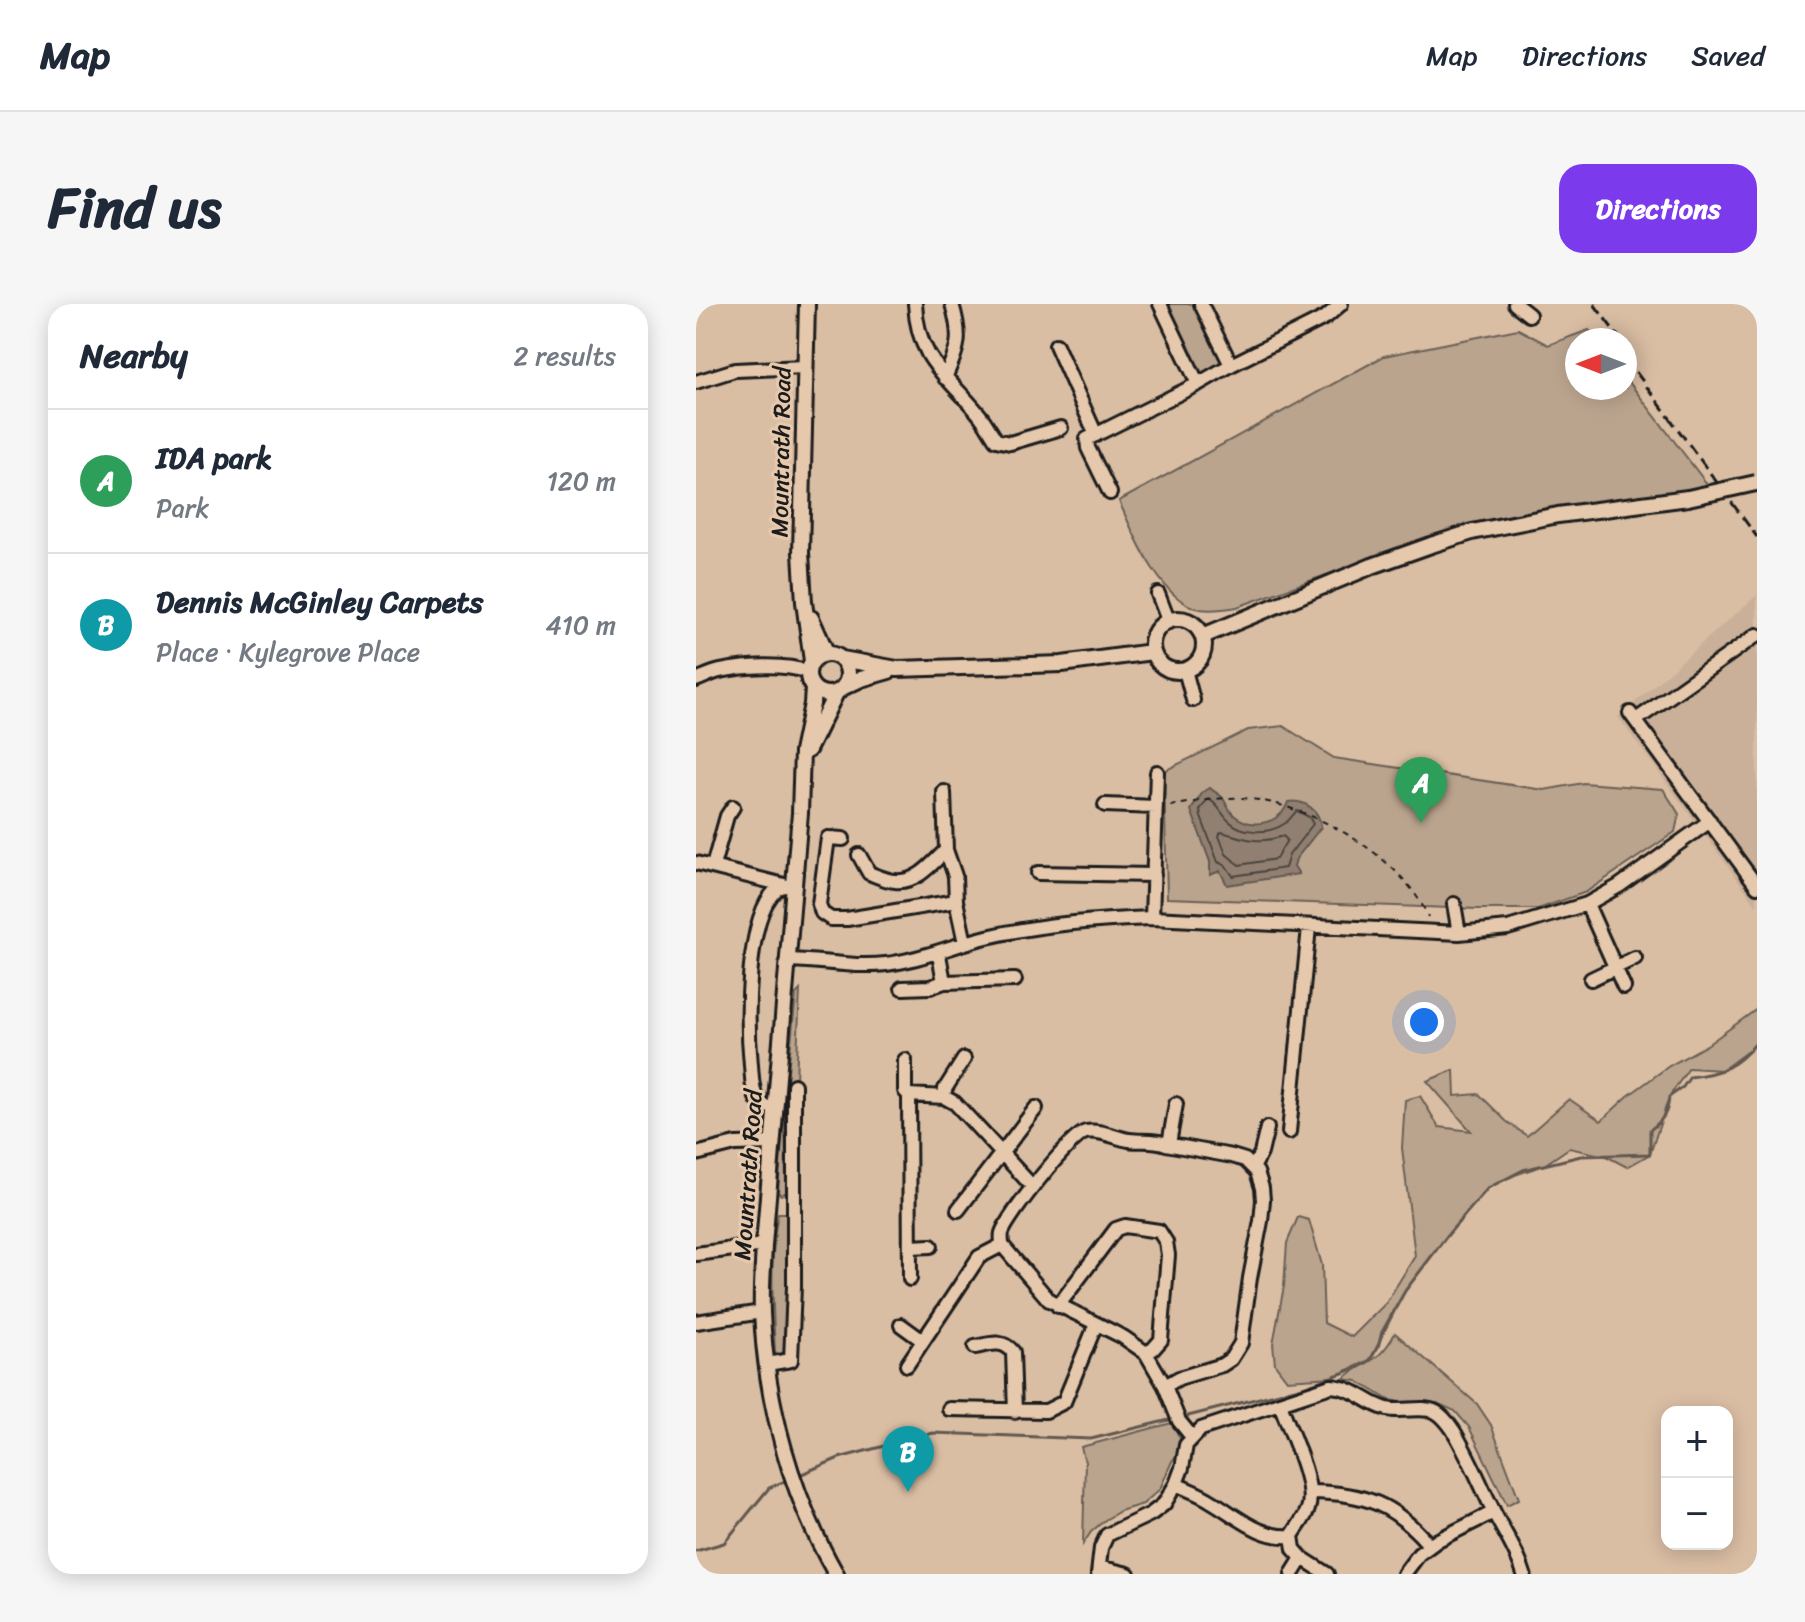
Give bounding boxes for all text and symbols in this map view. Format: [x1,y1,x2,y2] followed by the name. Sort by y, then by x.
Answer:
[40,22,110,89] text: Map
[1426,31,1478,80] text: Map
[1522,31,1647,80] text: Directions
[1691,31,1765,80] text: Saved
[48,159,221,258] text: Find us
[1559,164,1757,253] button: Directions
[80,326,188,386] text: Nearby
[1565,328,1637,400] north arrow
[514,333,616,379] text: 2 results
[759,365,804,538] street label: Mountrath Road
[156,431,272,485] text: IDA park
[97,458,115,504] text: A
[547,458,616,504] text: 120 m
[156,485,209,531] text: Park
[156,575,483,629] text: Dennis McGinley Carpets
[98,602,114,648] text: B
[545,602,616,648] text: 410 m
[156,629,420,675] text: Place · Kylegrove Place
[1395,757,1447,823] pin: A
[1404,1002,1444,1042] your location
[721,1087,775,1262] street label: Mountrath Road
[1661,1406,1733,1550] map controls
[1661,1406,1733,1478] button: +
[882,1426,934,1492] pin: B
[1661,1478,1733,1550] button: −

